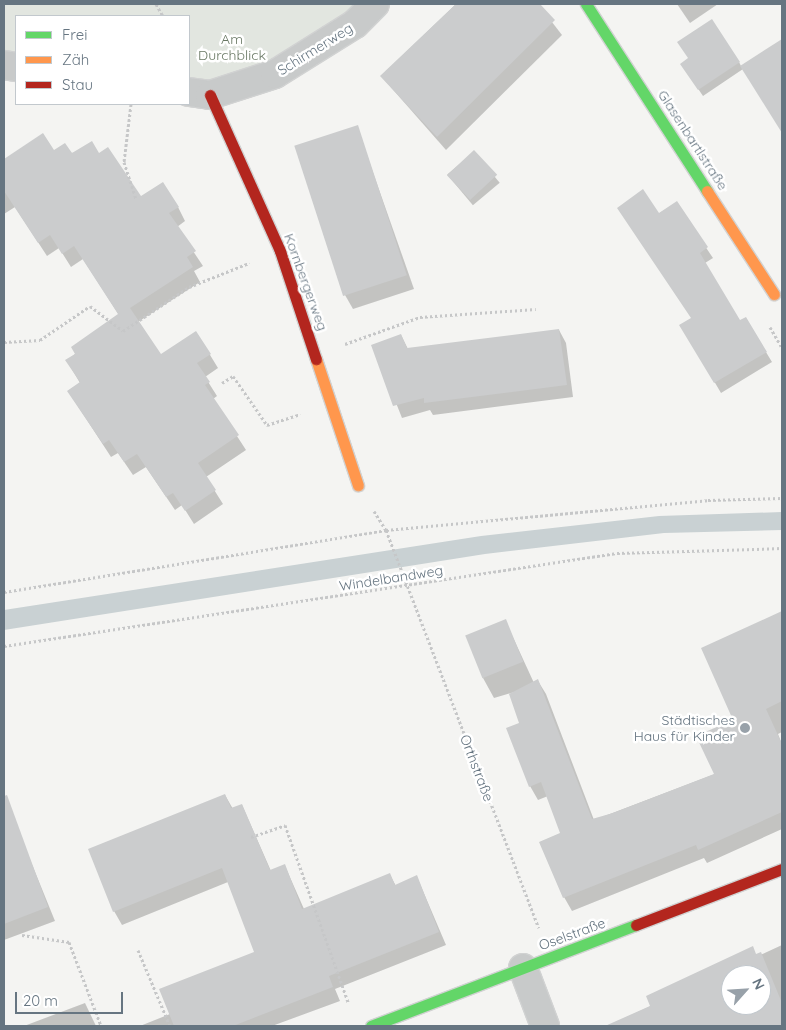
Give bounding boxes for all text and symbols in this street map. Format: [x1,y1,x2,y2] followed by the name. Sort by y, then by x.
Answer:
[15,15,190,105] legend
[274,19,356,79] street label: Schirmerweg
[62,25,88,44] text: Frei
[198,31,266,64] park label: Am Durchblick
[62,50,89,69] text: Zäh
[62,75,93,94] text: Stau
[654,87,732,193] street label: Glasenbartlstraße
[281,231,331,333] street label: Kornbergerweg
[338,562,444,594] street label: Windelbandweg
[634,712,735,744] place label: Städtisches Haus für Kinder
[739,722,751,734] marker: Städtisches Haus für Kinder
[457,732,497,804] street label: Orthstraße
[536,914,608,954] street label: Oselstraße
[721,965,771,1015] north arrow
[748,975,769,992] text: N
[18,982,125,1014] scale bar
[23,991,58,1010] text: 20 m

